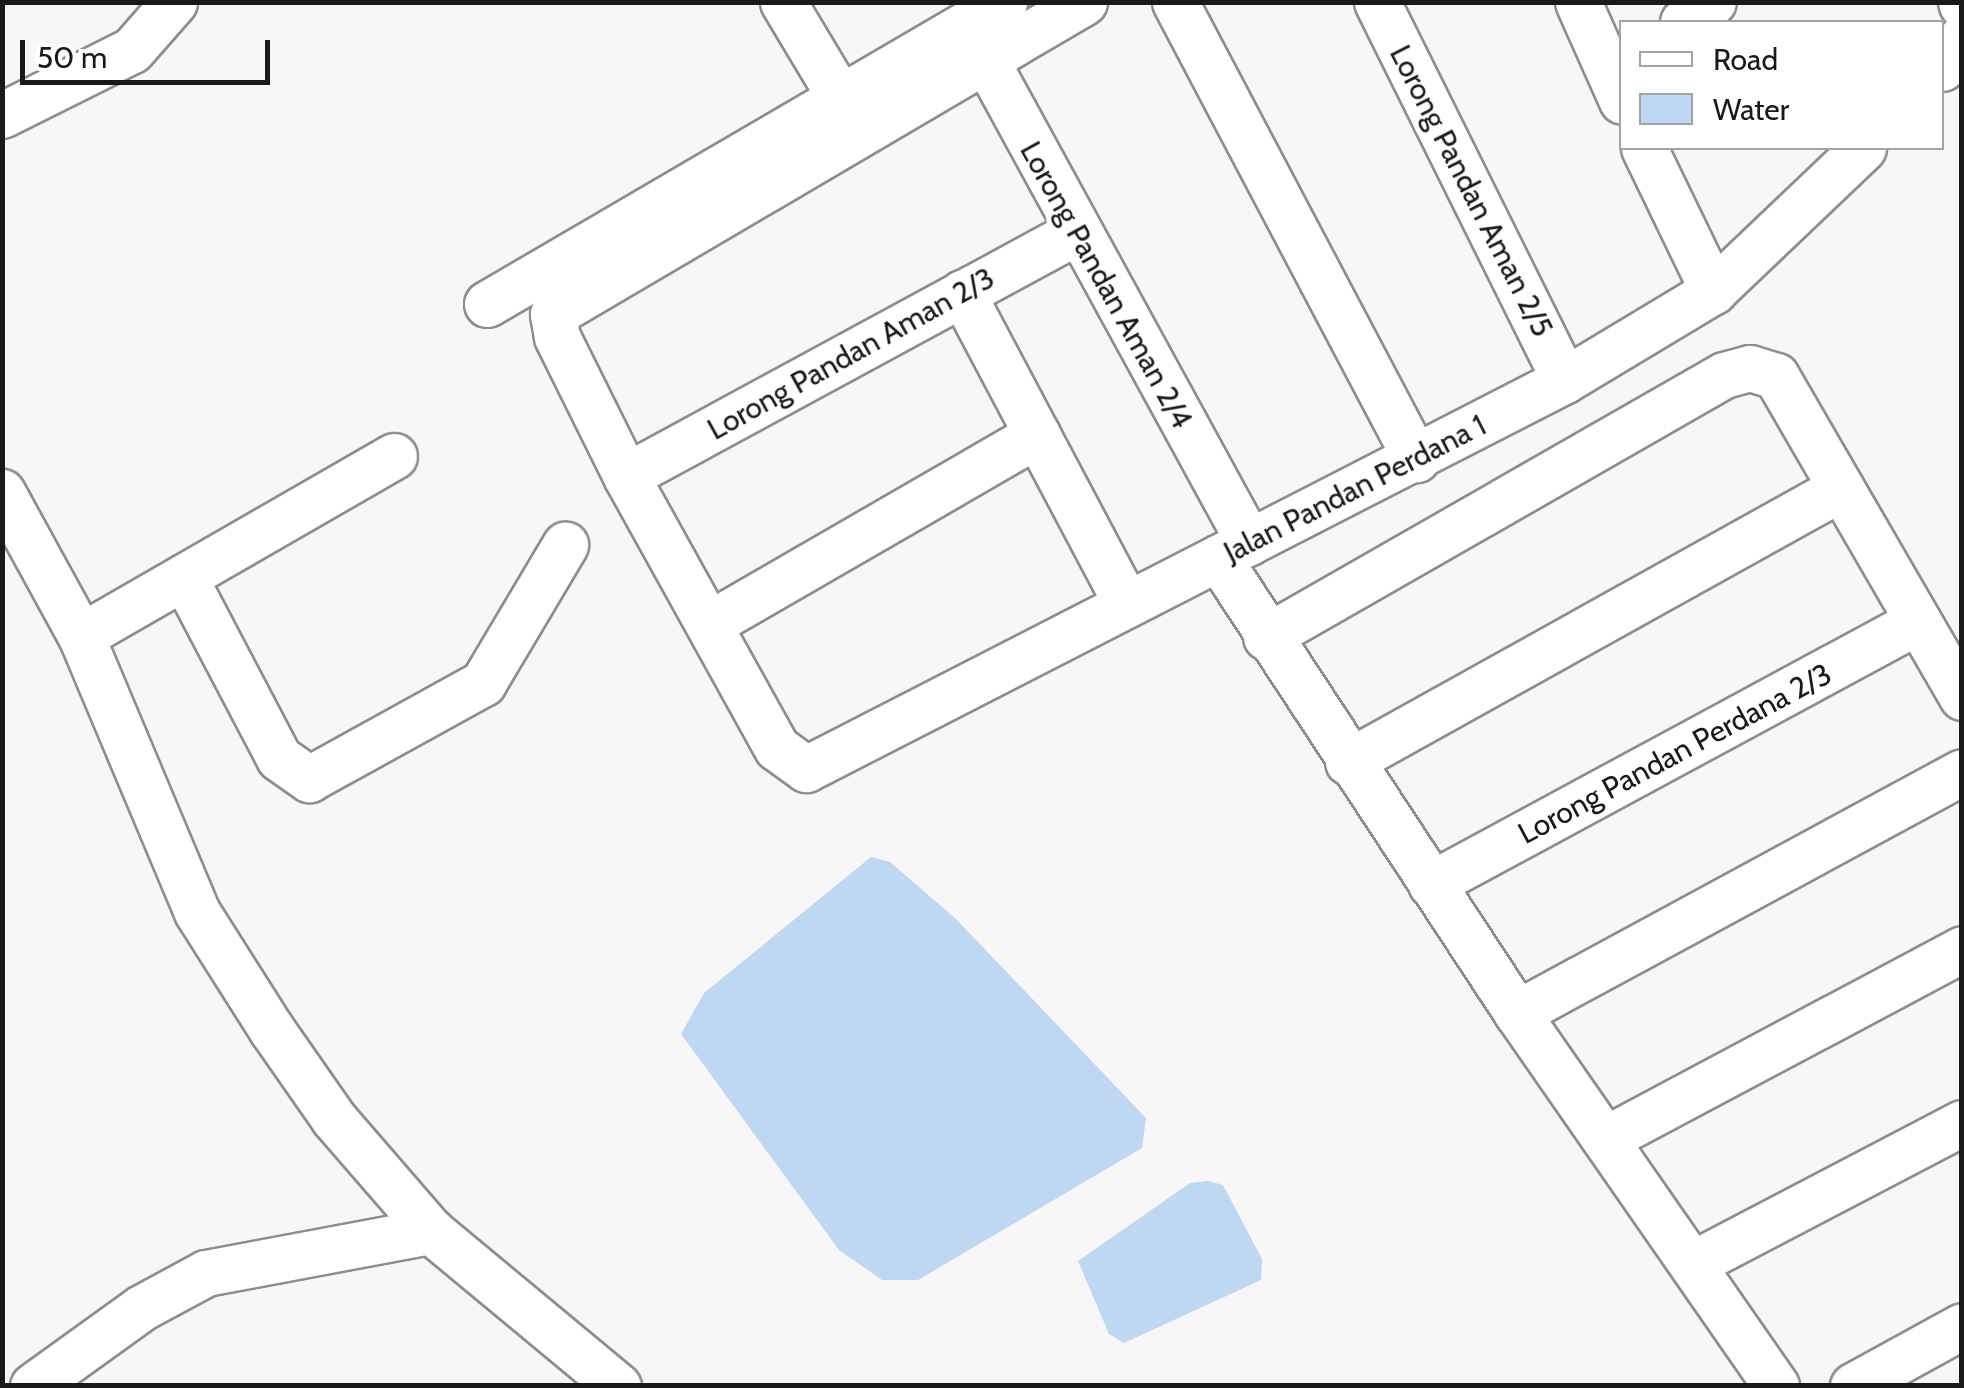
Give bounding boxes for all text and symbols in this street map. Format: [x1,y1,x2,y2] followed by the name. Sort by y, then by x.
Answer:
[25,20,275,82] scale bar
[1619,20,1944,150] legend
[37,39,107,76] text: 50 m
[1382,39,1560,343] street label: Lorong Pandan Aman 2/5
[1713,41,1778,78] text: Road
[1713,91,1789,128] text: Water
[1012,135,1200,435] street label: Lorong Pandan Aman 2/4
[701,260,1001,448] street label: Lorong Pandan Aman 2/3
[1218,407,1492,571] street label: Jalan Pandan Perdana 1
[1512,656,1838,852] street label: Lorong Pandan Perdana 2/3

